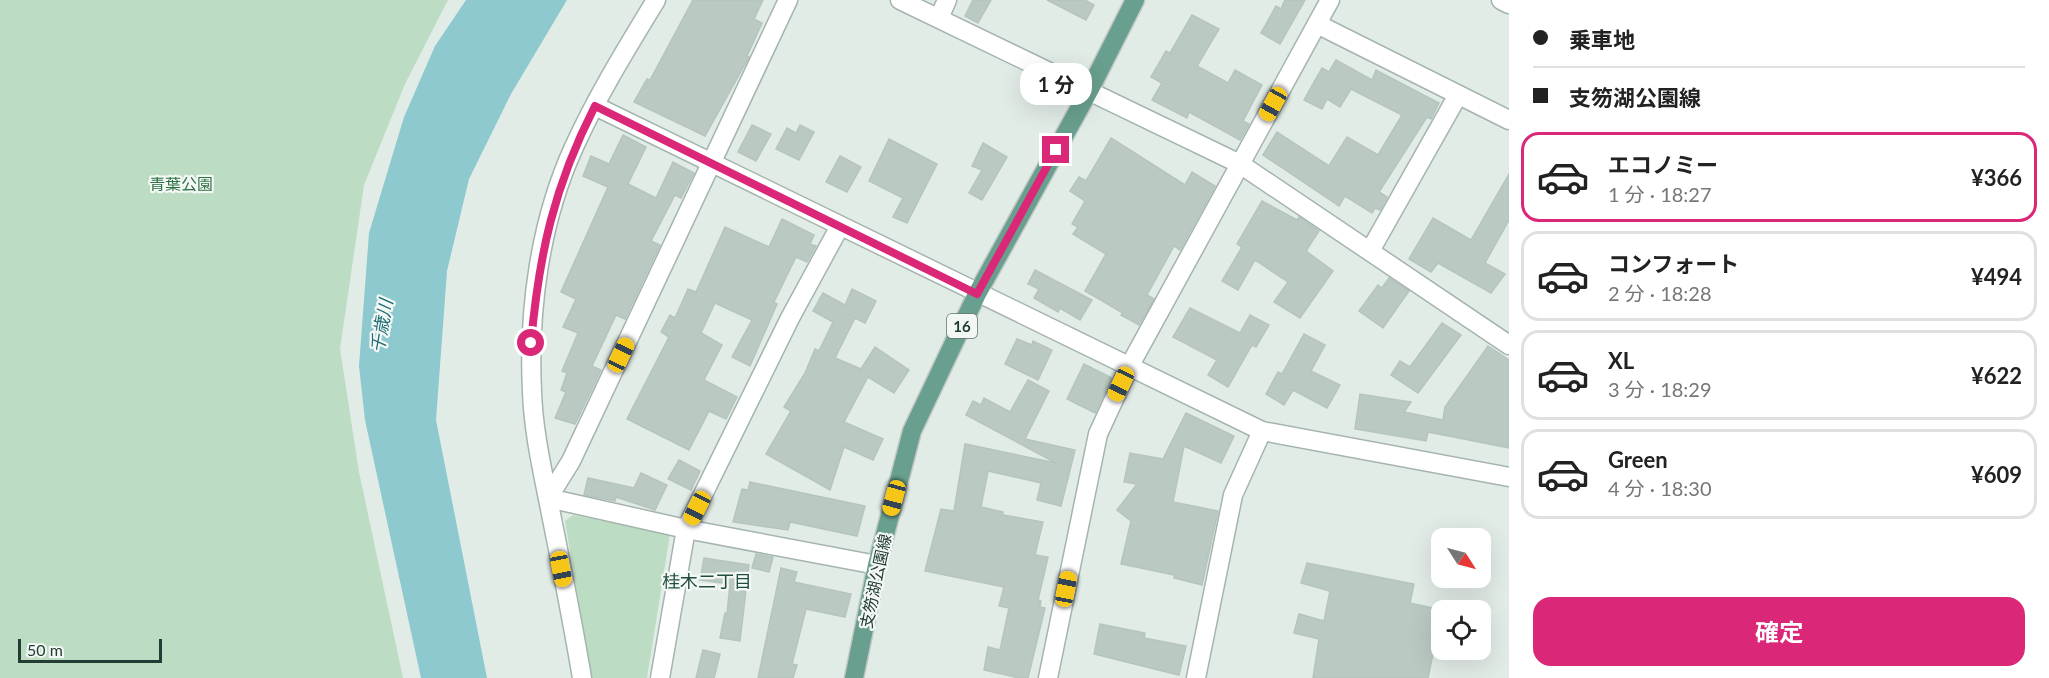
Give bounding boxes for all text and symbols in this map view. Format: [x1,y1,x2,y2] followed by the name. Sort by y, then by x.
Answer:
[1569,26,1635,53] text: 乗車地
[1020,63,1092,105] callout: 1 分
[1038,72,1074,96] text: 1 分
[1256,84,1290,124] car
[1569,84,1701,111] text: 支笏湖公園線
[1042,136,1069,163] route end
[1536,150,1590,204] icon: car
[1608,151,1718,178] text: エコノミー
[1971,164,2022,191] text: ¥366
[149,174,213,193] park label: 青葉公園
[1608,182,1712,206] text: 1 分 · 18:27
[1536,249,1590,303] icon: car
[1608,250,1739,277] text: コンフォート
[1971,263,2022,290] text: ¥494
[1608,281,1712,305] text: 2 分 · 18:28
[365,296,397,354] water label: 千歳川
[947,314,977,338] road number: 16
[517,329,544,356] route start
[605,335,637,375] car
[1608,347,1634,374] text: XL
[1536,348,1590,402] icon: car
[1971,362,2022,389] text: ¥622
[1105,364,1137,404] car
[1608,377,1712,401] text: 3 分 · 18:29
[1608,446,1668,473] text: Green
[1536,447,1590,501] icon: car
[1971,461,2022,488] text: ¥609
[1608,476,1712,500] text: 4 分 · 18:30
[881,478,907,518] car
[681,488,713,528] car
[1431,528,1491,588] north arrow
[1431,528,1491,660] map controls
[856,532,894,630] street label: 支笏湖公園線
[549,550,573,588] car
[662,570,752,592] district label: 桂木二丁目
[1054,570,1078,608] car
[1533,597,2025,666] button: 確定
[1431,600,1491,660] button: locate
[18,636,162,664] scale bar
[27,640,63,659] text: 50 m

